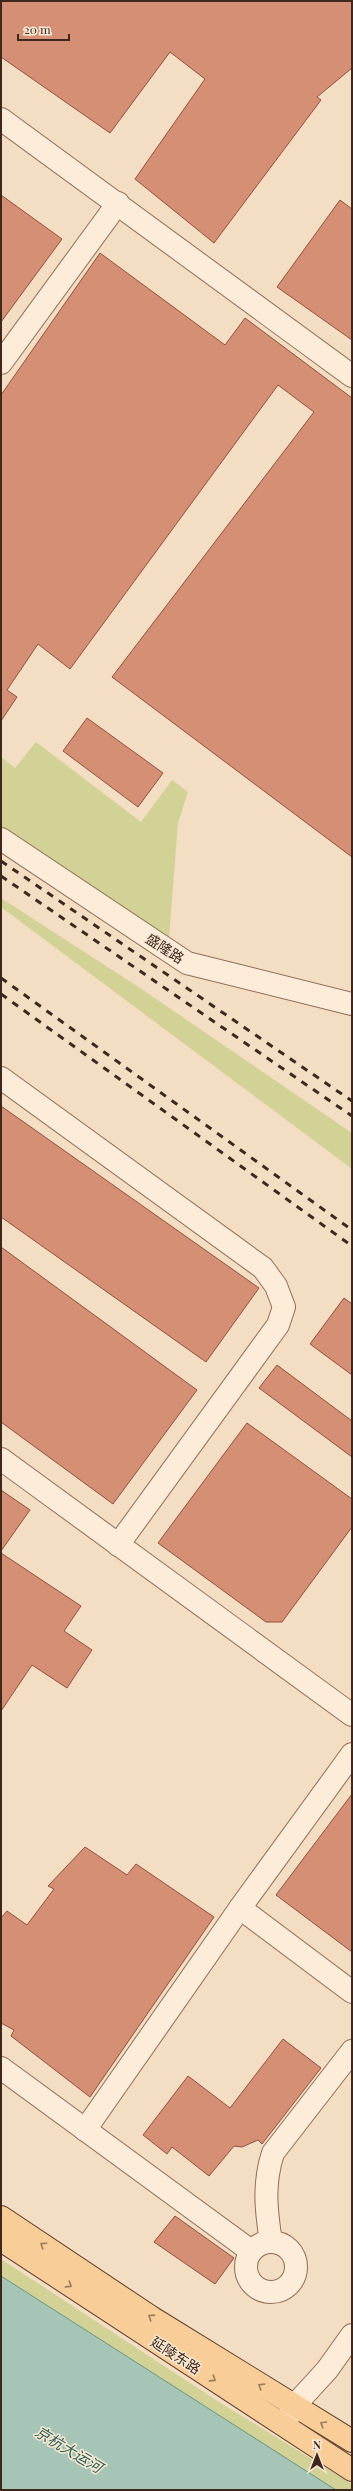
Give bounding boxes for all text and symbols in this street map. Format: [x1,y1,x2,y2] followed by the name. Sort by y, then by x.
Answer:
[18,16,69,42] scale bar
[24,21,51,37] text: 20 m
[142,929,188,967] street label: 盛隆路
[40,2243,47,2250] one-way arrow
[65,2280,72,2287] one-way arrow
[148,2314,155,2322] one-way arrow
[147,2332,205,2378] street label: 延陵东路
[208,2374,215,2381] one-way arrow
[258,2383,265,2391] one-way arrow
[32,2421,109,2478] water label: 京杭大运河
[320,2421,327,2428] one-way arrow
[297,2435,337,2475] north arrow
[313,2437,321,2452] text: N

